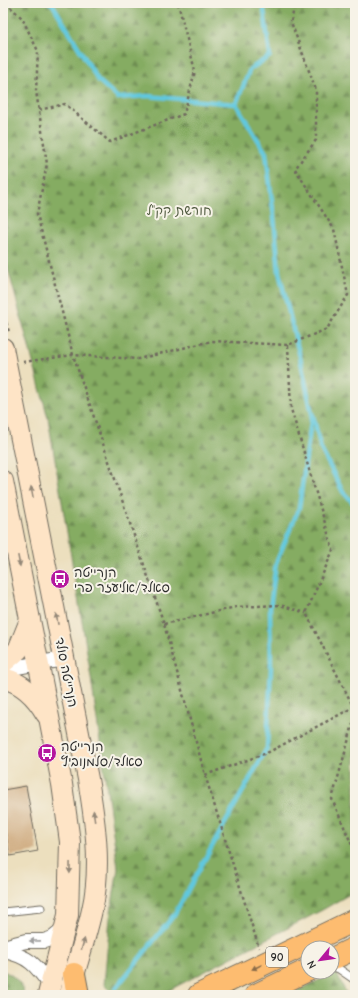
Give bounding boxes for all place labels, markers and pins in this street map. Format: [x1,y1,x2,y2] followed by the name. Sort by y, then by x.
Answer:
[74,565,170,595] place label: הנרייטה סאלד/אליעזר פרי
[49,568,71,590] bus stop icon: הנרייטה סאלד/אליעזר פרי
[61,739,143,770] place label: הנרייטה סאלד/סלמנוביץ
[36,742,58,764] bus stop icon: הנרייטה סאלד/סלמנוביץ

